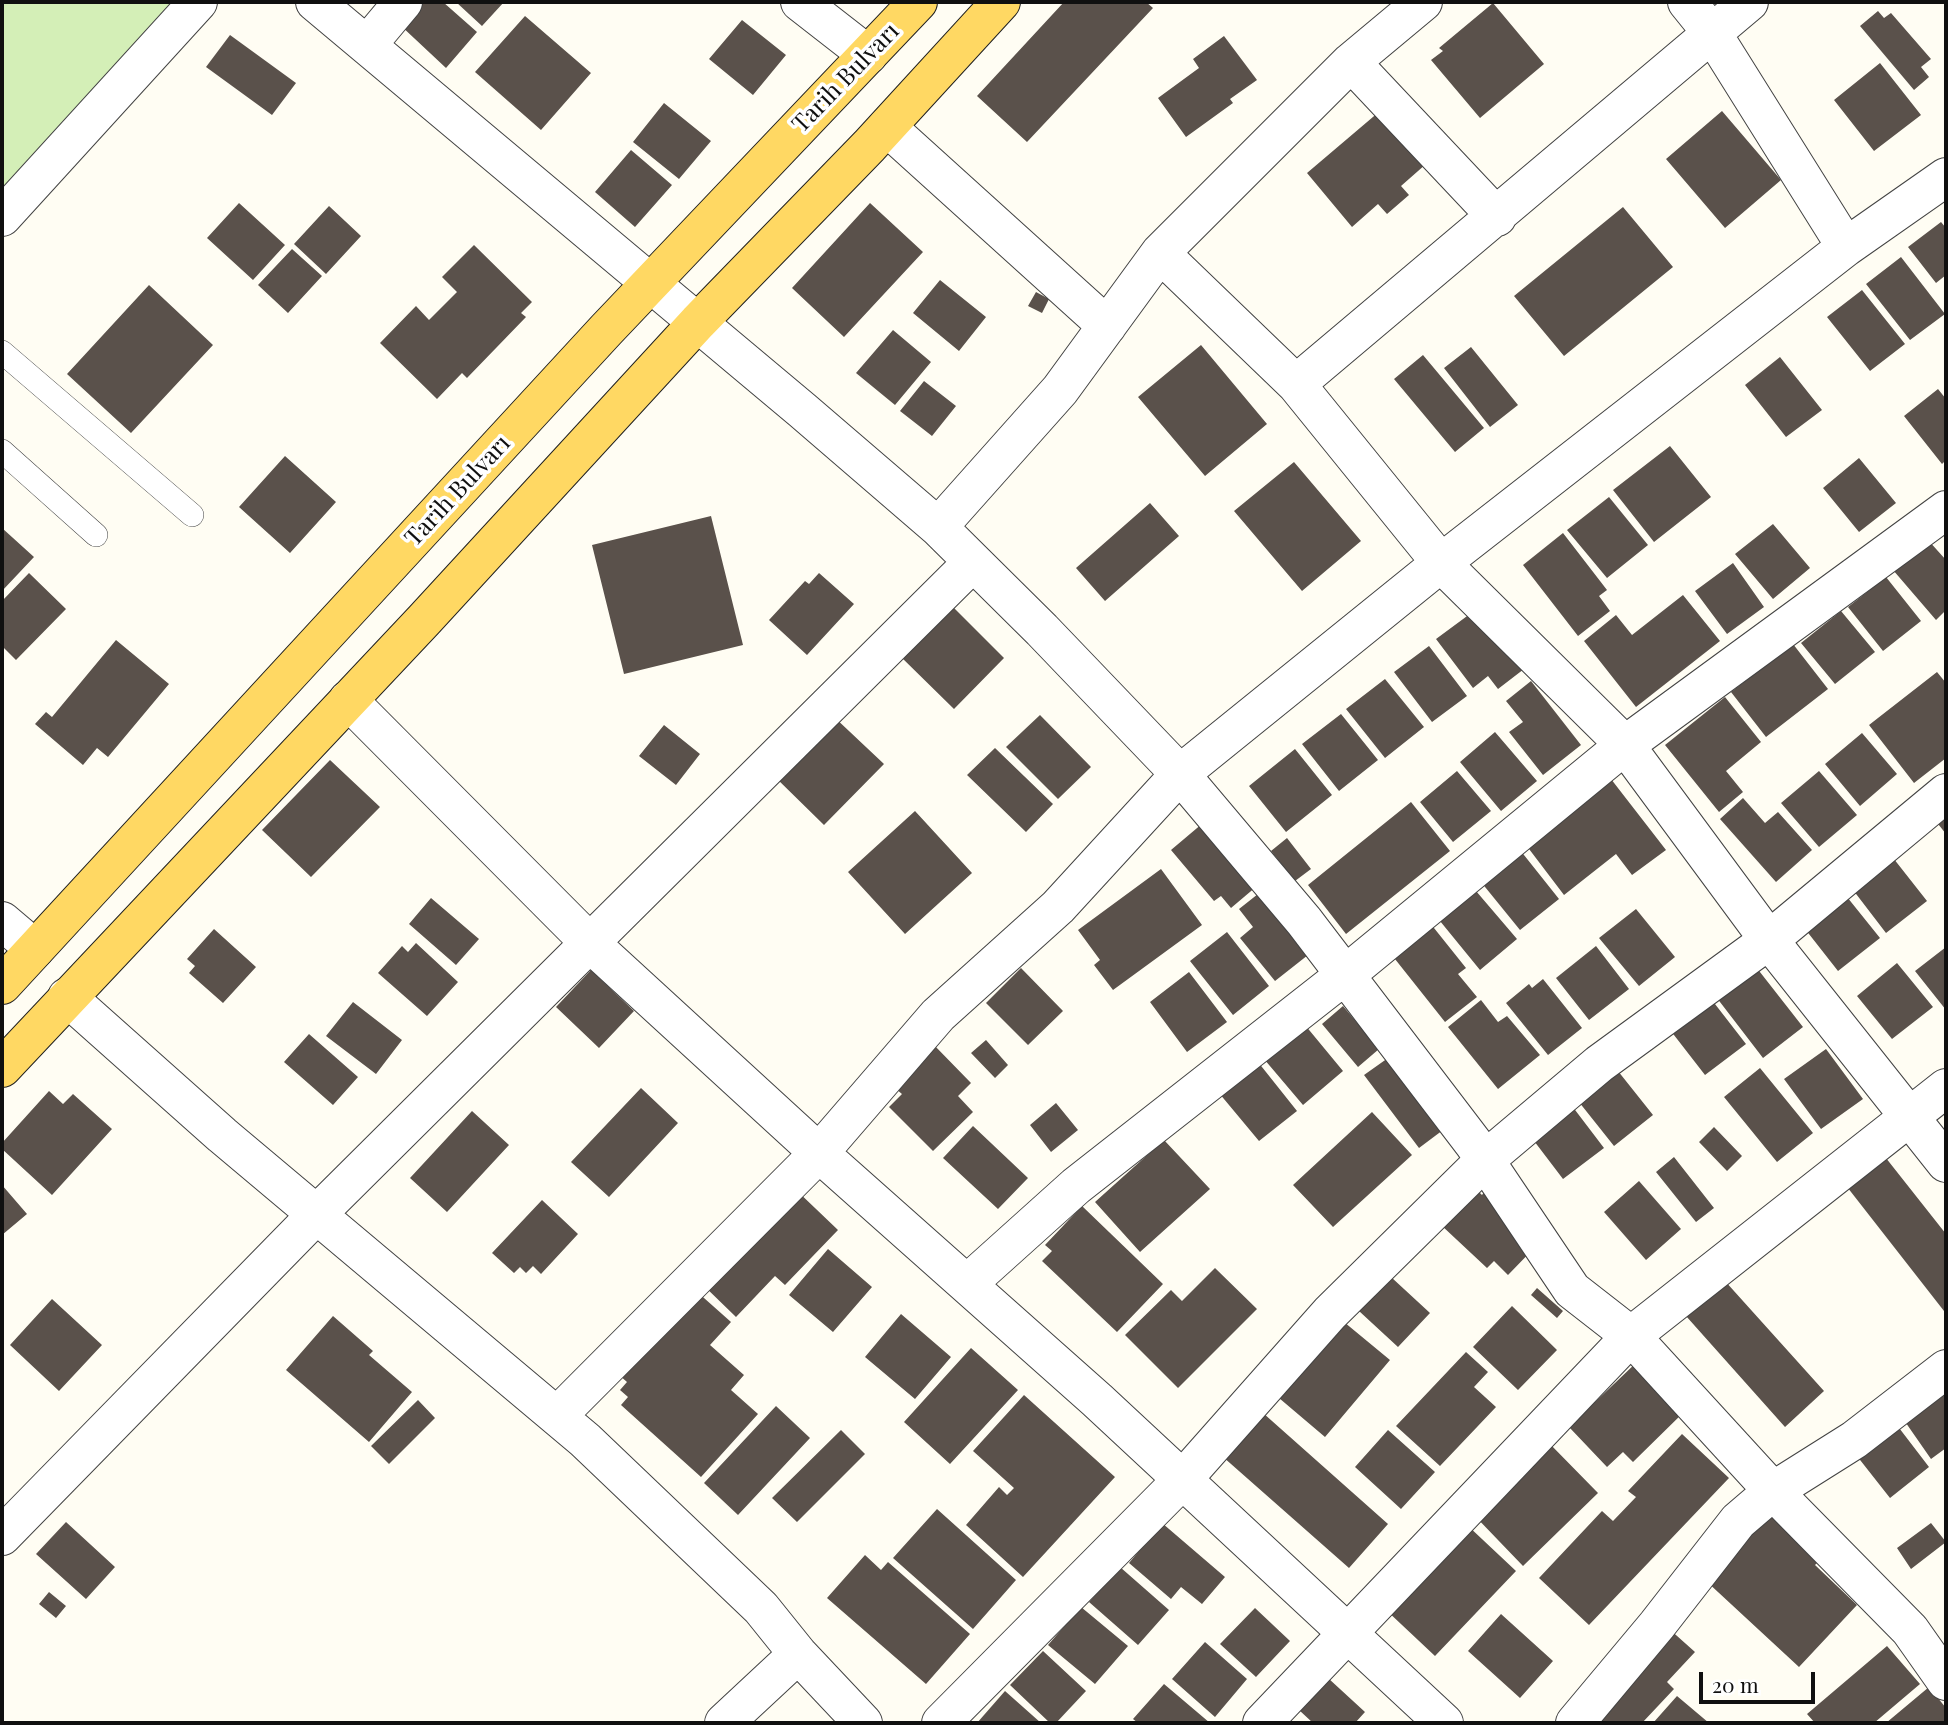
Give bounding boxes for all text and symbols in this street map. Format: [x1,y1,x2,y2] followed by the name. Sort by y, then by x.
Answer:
[787,17,905,139] street label: Tarih Bulvarı
[399,429,517,553] street label: Tarih Bulvarı
[1703,1658,1818,1702] scale bar
[1712,1670,1759,1698] text: 20 m

